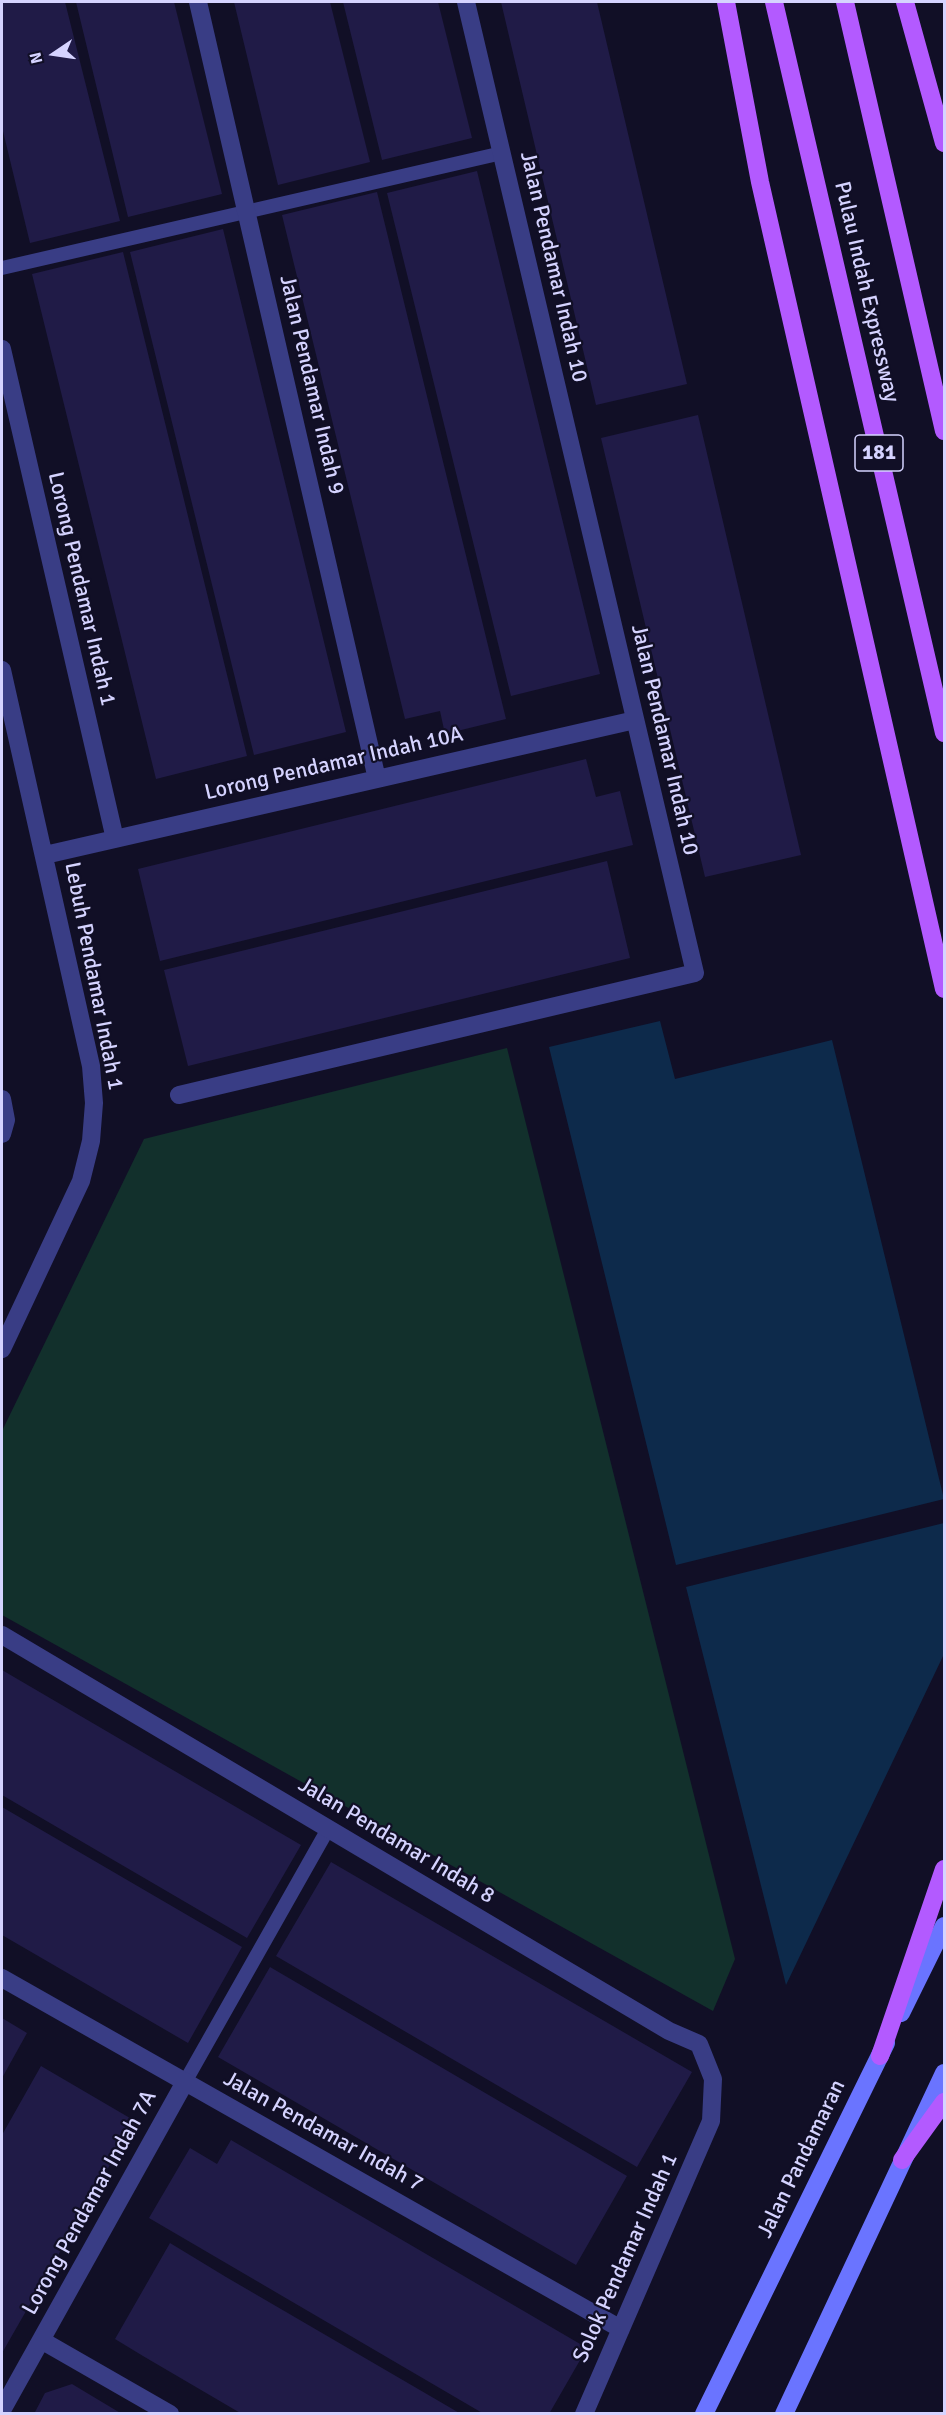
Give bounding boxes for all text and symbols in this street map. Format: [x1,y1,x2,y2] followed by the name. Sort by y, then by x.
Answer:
[24,24,84,84] north arrow
[25,50,47,66] text: N
[514,149,592,385] street label: Jalan Pendamar Indah 10
[828,179,904,405] street label: Pulau Indah Expressway
[273,273,349,497] street label: Jalan Pendamar Indah 9
[855,435,903,471] road number: 181
[41,469,121,709] street label: Lorong Pendamar Indah 1
[625,622,703,858] street label: Jalan Pendamar Indah 10
[202,721,466,807] street label: Lorong Pendamar Indah 10A
[58,860,128,1092] street label: Lebuh Pendamar Indah 1
[293,1772,499,1910] street label: Jalan Pendamar Indah 8
[219,2066,427,2198] street label: Jalan Pendamar Indah 7
[752,2076,852,2242] street label: Jalan Pandamaran
[17,2086,163,2320] street label: Lorong Pendamar Indah 7A
[568,2149,684,2367] street label: Solok Pendamar Indah 1

